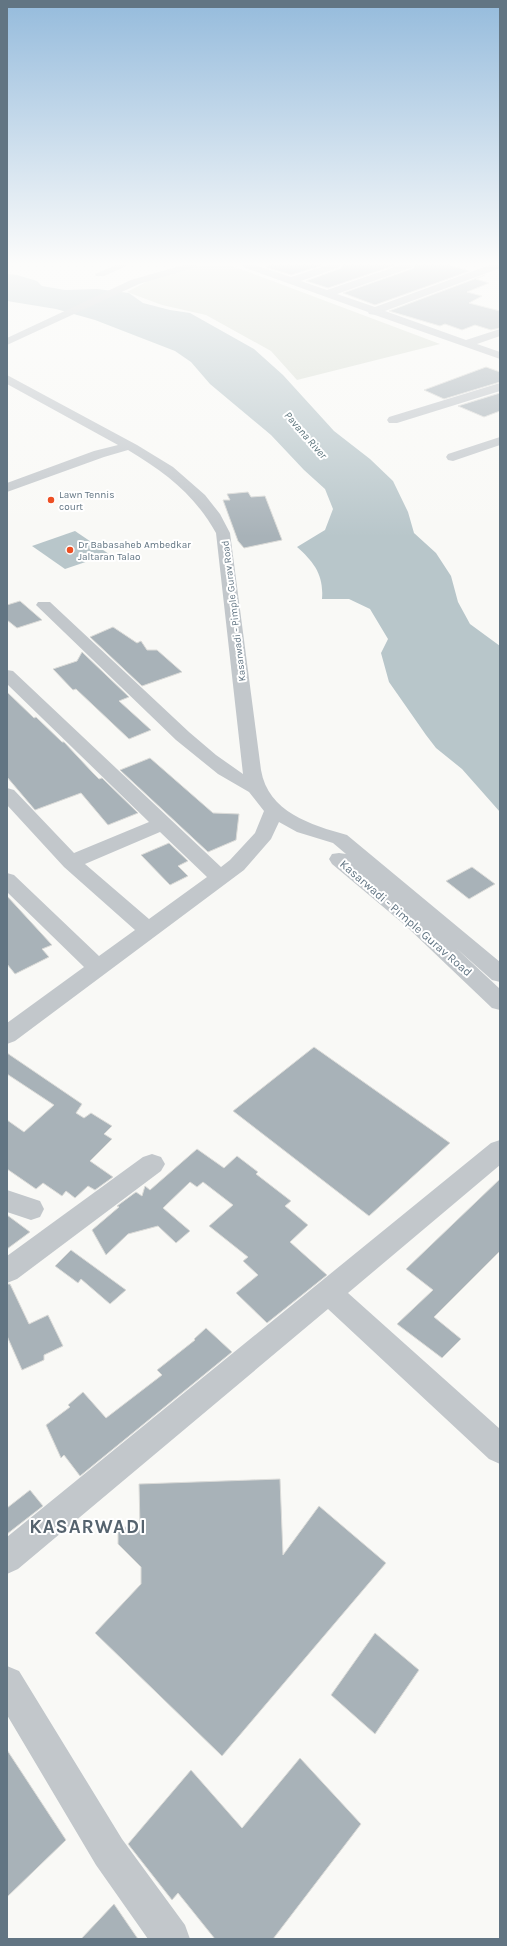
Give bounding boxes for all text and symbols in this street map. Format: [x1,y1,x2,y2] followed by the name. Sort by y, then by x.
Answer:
[282,409,330,463] water label: Pavana River
[59,489,115,513] place label: Lawn Tennis court
[46,495,56,505] marker: Lawn Tennis court
[78,539,191,563] place label: Dr Babasaheb Ambedkar Jaltaran Talao
[219,540,249,682] street label: Kasarwadi - Pimple Gurav Road
[65,545,75,555] marker: Dr Babasaheb Ambedkar Jaltaran Talao
[337,857,475,979] street label: Kasarwadi - Pimple Gurav Road
[29,1516,147,1538] district label: KASARWADI

